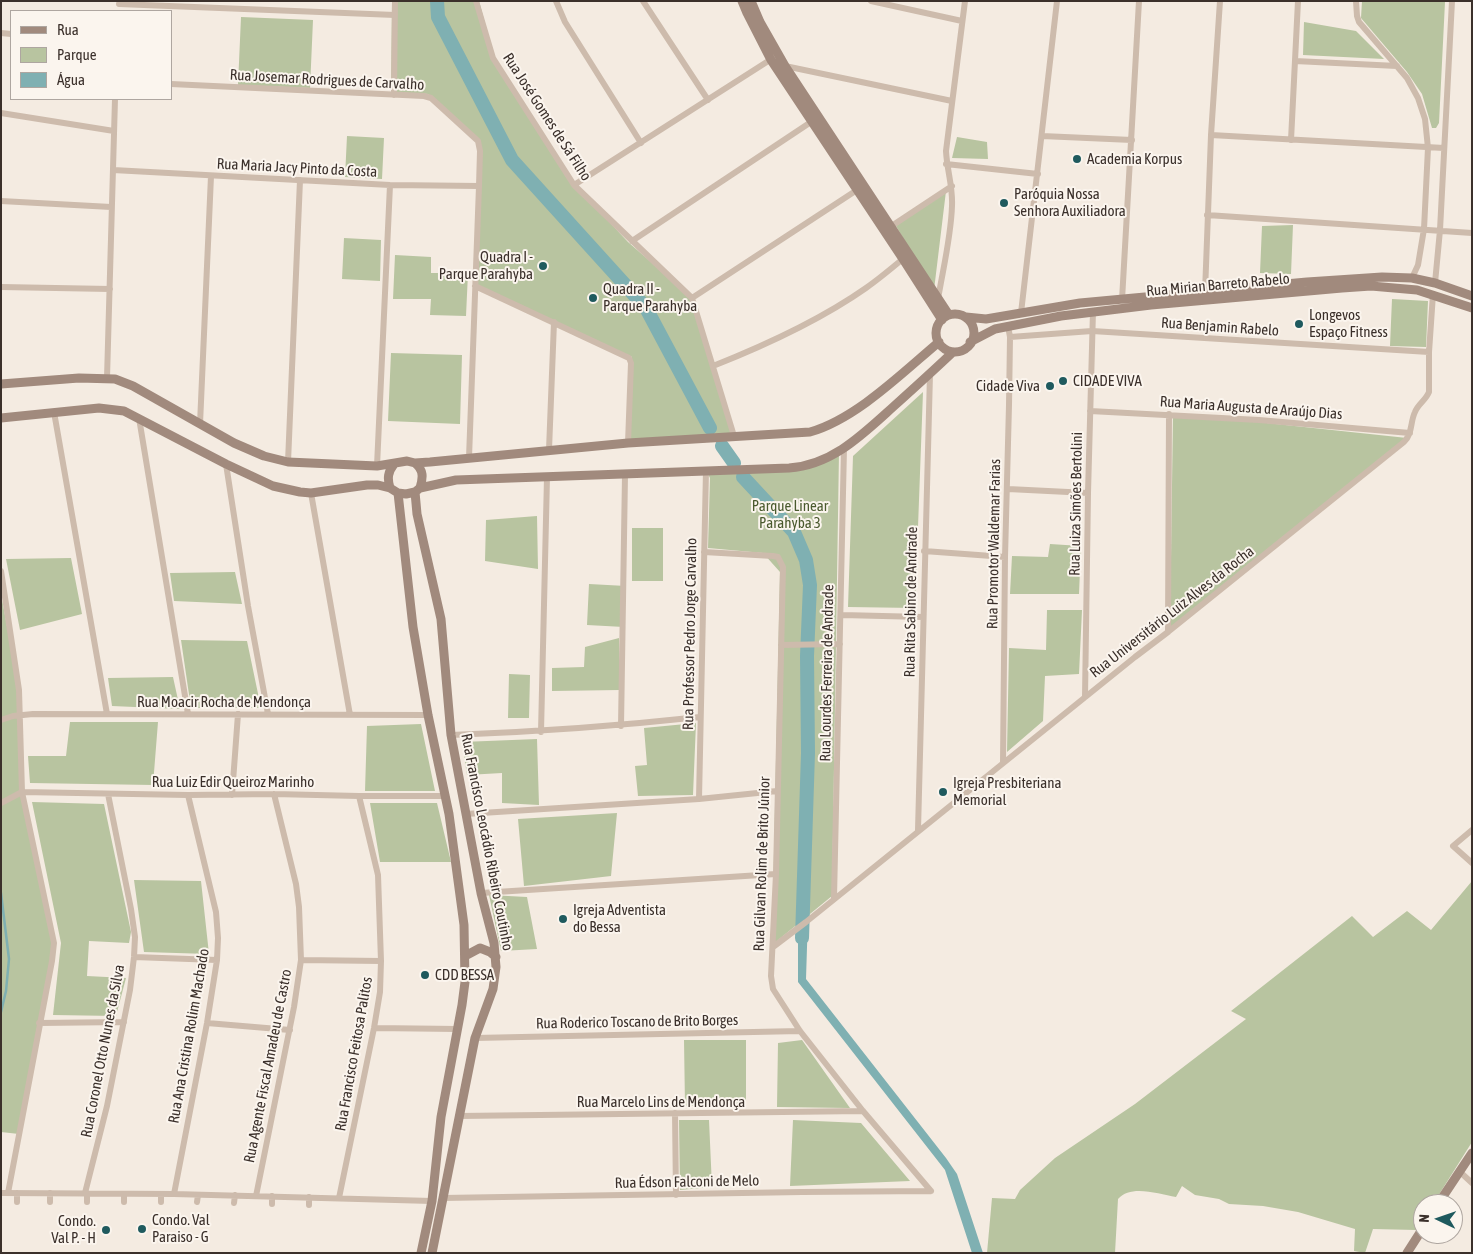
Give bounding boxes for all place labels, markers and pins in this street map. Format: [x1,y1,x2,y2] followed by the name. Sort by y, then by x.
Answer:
[1087,150,1182,168] place label: Academia Korpus
[1071,153,1083,165] marker: Academia Korpus
[1014,185,1126,220] place label: Paróquia Nossa Senhora Auxiliadora
[998,197,1010,209] marker: Paróquia Nossa Senhora Auxiliadora
[439,248,533,283] place label: Quadra I - Parque Parahyba
[537,260,549,272] marker: Quadra I - Parque Parahyba
[603,280,697,315] place label: Quadra II - Parque Parahyba
[587,292,599,304] marker: Quadra II - Parque Parahyba
[1309,306,1388,341] place label: Longevos Espaço Fitness
[1293,318,1305,330] marker: Longevos Espaço Fitness
[1073,372,1142,390] place label: CIDADE VIVA
[1057,375,1069,387] marker: CIDADE VIVA
[976,377,1040,395] place label: Cidade Viva
[1044,380,1056,392] marker: Cidade Viva
[953,774,1062,809] place label: Igreja Presbiteriana Memorial
[937,786,949,798] marker: Igreja Presbiteriana Memorial
[573,901,666,936] place label: Igreja Adventista do Bessa
[557,913,569,925] marker: Igreja Adventista do Bessa
[435,966,494,984] place label: CDD BESSA
[419,969,431,981] marker: CDD BESSA
[152,1211,210,1246] place label: Condo. Val Paraiso - G
[51,1212,96,1247] place label: Condo. Val P. - H
[136,1223,148,1235] marker: Condo. Val Paraiso - G
[100,1224,112,1236] marker: Condo. Val P. - H

